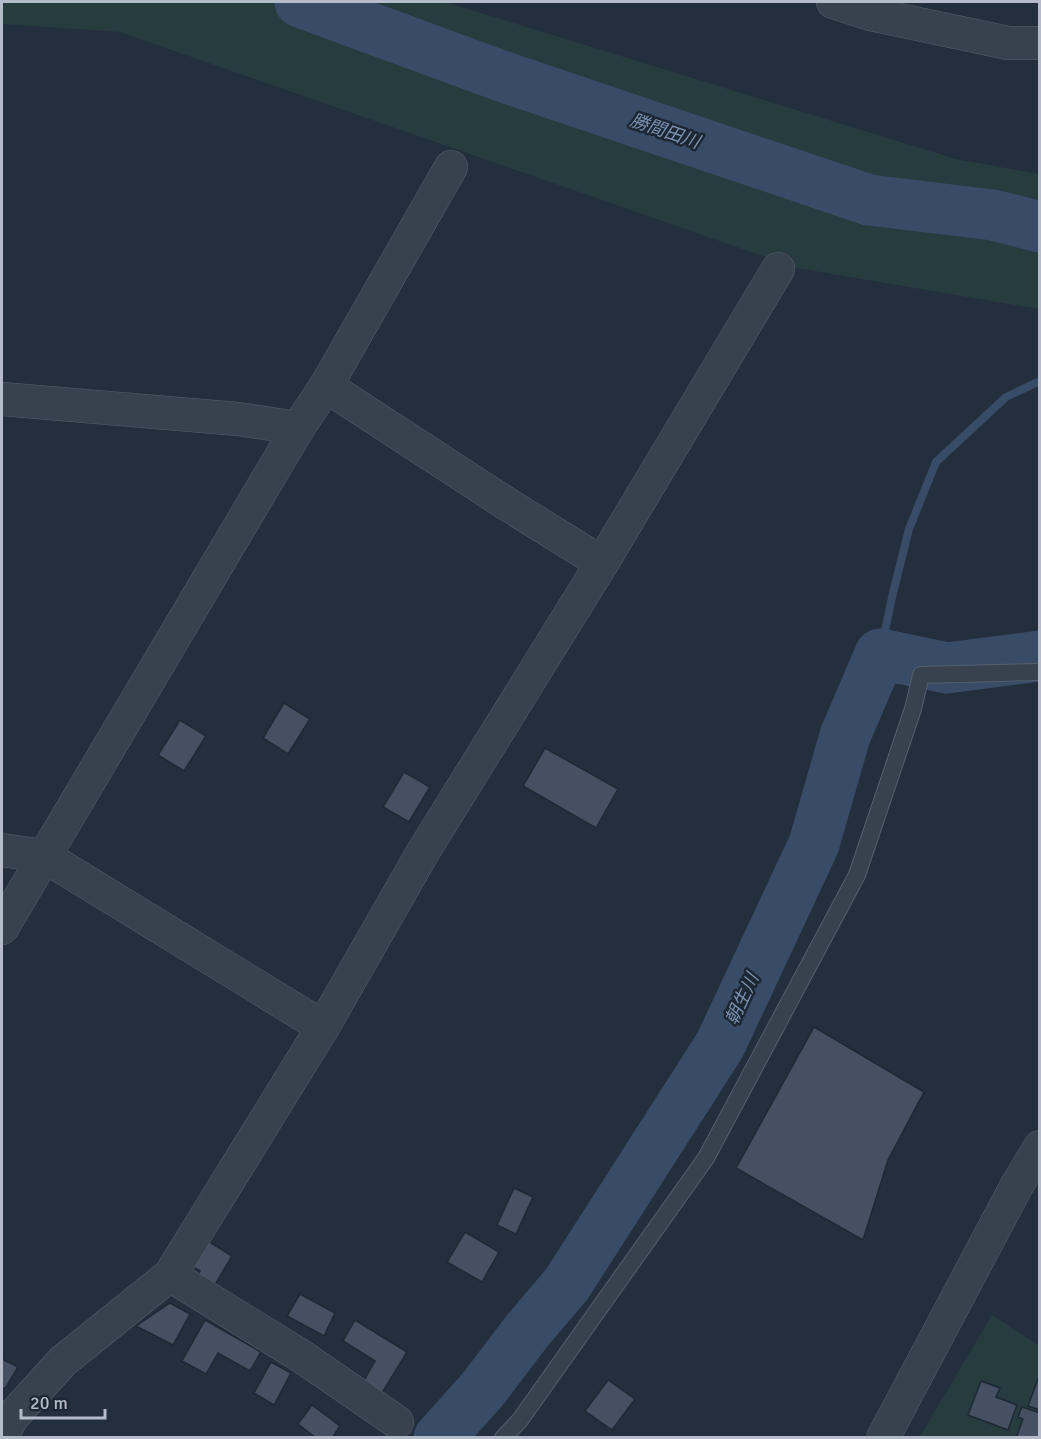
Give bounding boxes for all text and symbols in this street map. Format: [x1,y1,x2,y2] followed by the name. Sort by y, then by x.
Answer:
[627,109,705,154] water label: 勝間田川
[721,968,764,1028] water label: 朝生川
[21,1382,105,1420] scale bar
[30,1392,68,1414] text: 20 m

